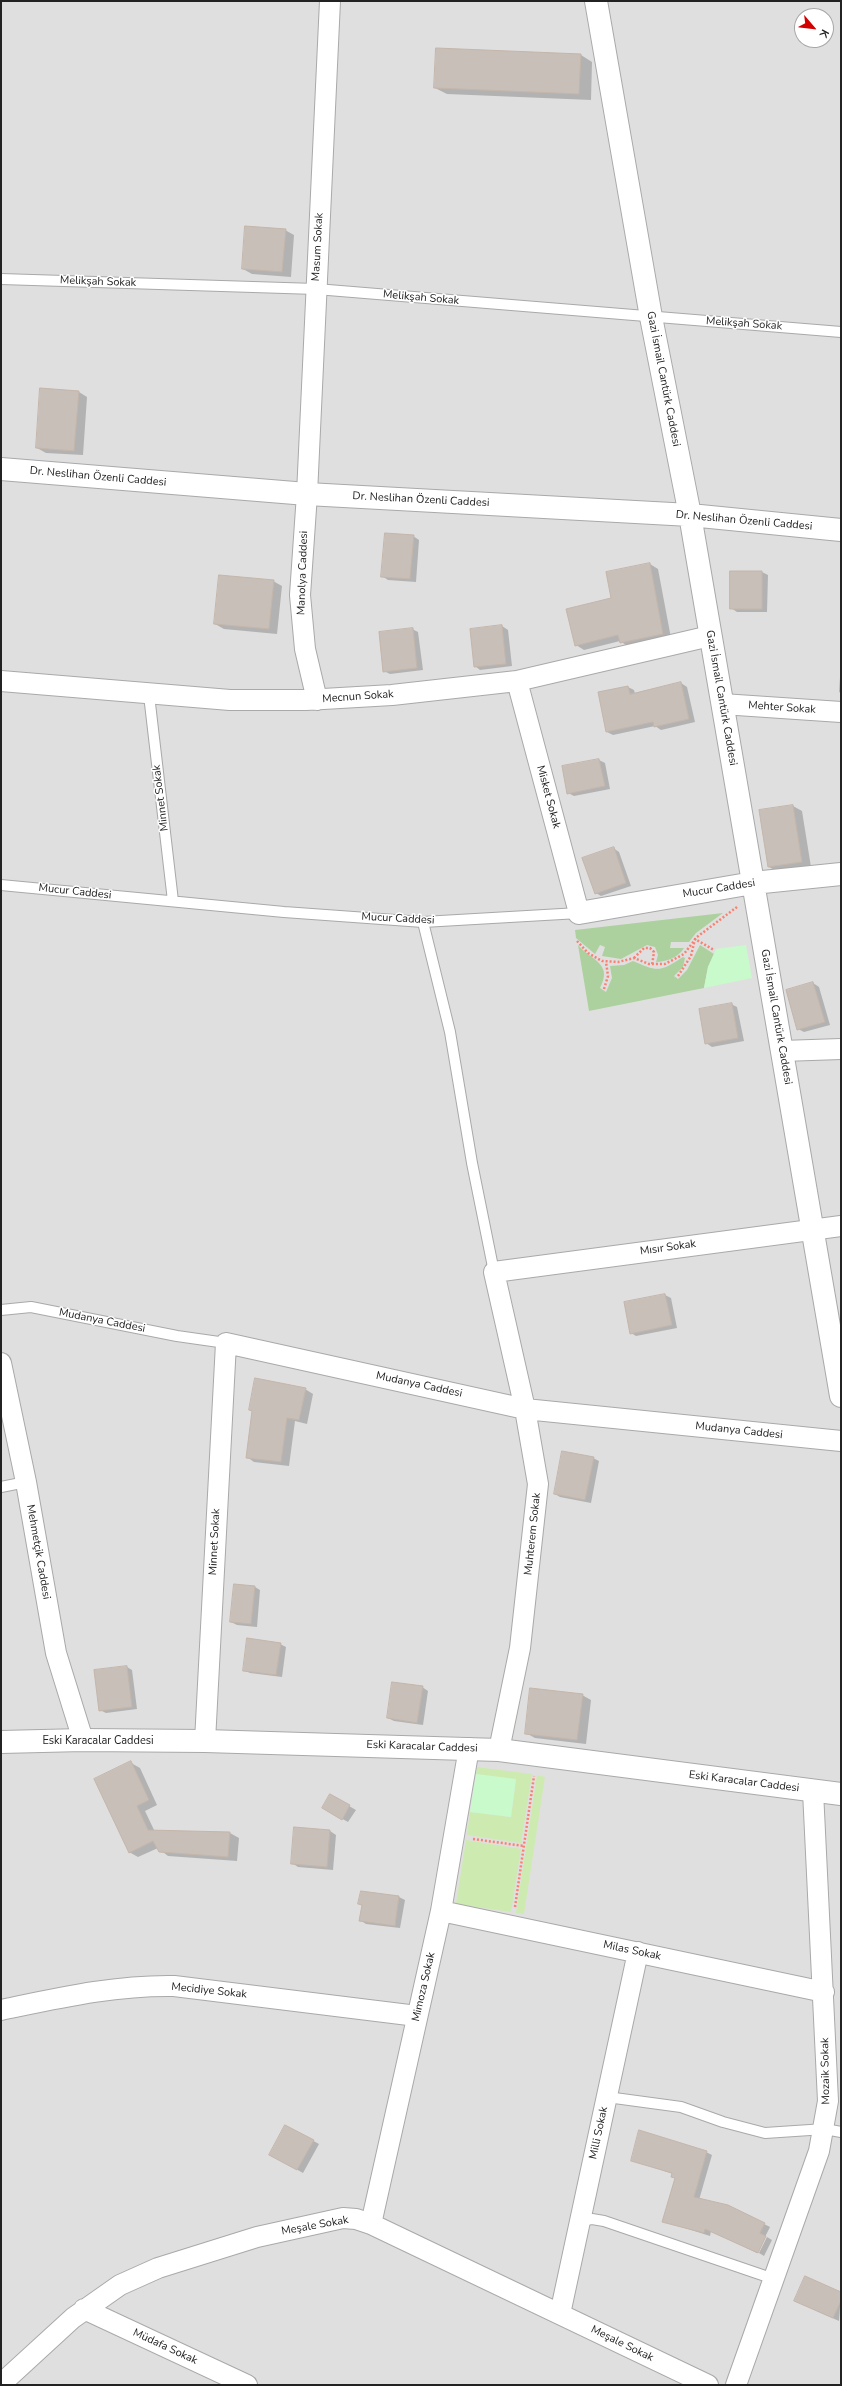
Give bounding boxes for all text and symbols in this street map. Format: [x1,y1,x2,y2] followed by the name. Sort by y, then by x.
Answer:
[794,8,834,48] north arrow
[816,27,832,40] text: K
[310,212,326,282] street label: Masum Sokak
[60,274,136,290] street label: Melikşah Sokak
[382,288,460,308] street label: Melikşah Sokak
[643,310,683,448] street label: Gazi İsmail Cantürk Caddesi
[705,315,783,333] street label: Melikşah Sokak
[29,464,167,490] street label: Dr. Neslihan Özenli Caddesi
[352,490,490,510] street label: Dr. Neslihan Özenli Caddesi
[675,508,813,534] street label: Dr. Neslihan Özenli Caddesi
[295,531,311,615] street label: Manolya Caddesi
[703,629,739,767] street label: Gazi İsmail Cantürk Caddesi
[322,688,394,706] street label: Mecnun Sokak
[748,699,816,717] street label: Mehter Sokak
[150,764,172,832] street label: Minnet Sokak
[533,764,563,830] street label: Misket Sokak
[682,877,756,901] street label: Mucur Caddesi
[38,882,112,902] street label: Mucur Caddesi
[361,910,435,928] street label: Mucur Caddesi
[758,948,794,1086] street label: Gazi İsmail Cantürk Caddesi
[639,1238,697,1258] street label: Mısır Sokak
[58,1306,146,1336] street label: Mudanya Caddesi
[375,1369,463,1401] street label: Mudanya Caddesi
[695,1420,783,1442] street label: Mudanya Caddesi
[522,1492,544,1576] street label: Muhterem Sokak
[23,1504,53,1600] street label: Mehmetçik Caddesi
[207,1508,223,1576] street label: Minnet Sokak
[42,1734,154,1748] street label: Eski Karacalar Caddesi
[366,1738,478,1756] street label: Eski Karacalar Caddesi
[688,1769,800,1795] street label: Eski Karacalar Caddesi
[602,1938,662,1964] street label: Milas Sokak
[410,1951,438,2023] street label: Mimoza Sokak
[171,1980,247,2002] street label: Mecidiye Sokak
[819,2037,833,2105] street label: Mozaik Sokak
[587,2105,611,2161] street label: Milli Sokak
[280,2214,350,2238] street label: Meşale Sokak
[589,2323,655,2365] street label: Meşale Sokak
[131,2326,199,2368] street label: Müdafa Sokak

